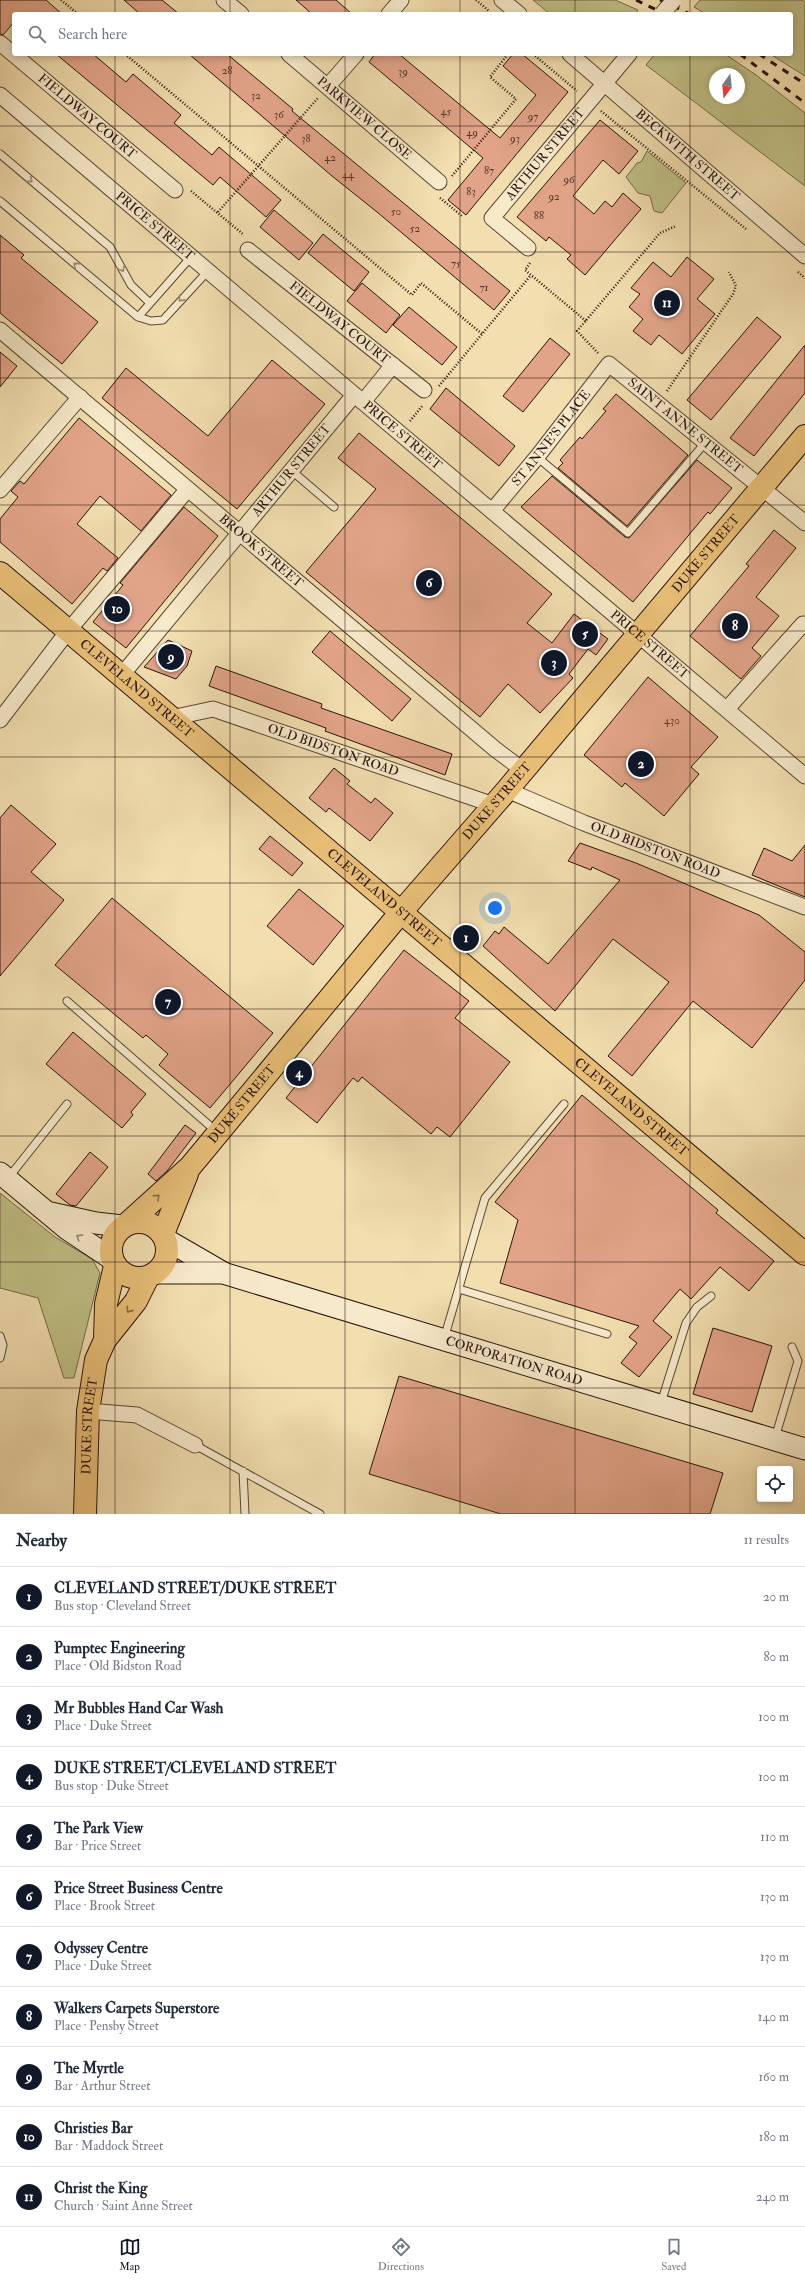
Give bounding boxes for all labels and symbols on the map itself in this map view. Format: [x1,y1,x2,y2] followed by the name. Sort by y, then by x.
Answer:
[222,64,232,77] house number: 28
[398,65,408,78] house number: 39
[709,68,745,104] north arrow
[35,70,140,163] street label: FIELDWAY COURT
[314,73,415,163] street label: PARKVIEW CLOSE
[251,89,261,102] house number: 32
[441,105,452,118] house number: 45
[502,105,589,204] street label: ARTHUR STREET
[632,106,743,204] street label: BECKWITH STREET
[274,108,285,121] house number: 36
[527,110,538,123] house number: 97
[466,126,478,139] house number: 49
[301,132,311,145] house number: 38
[509,132,520,145] house number: 93
[324,151,336,164] house number: 42
[484,164,494,177] house number: 87
[342,168,355,181] house number: 44
[562,173,576,186] house number: 96
[25,175,33,182] one-way arrow
[466,185,476,198] house number: 83
[112,188,198,264] street label: PRICE STREET
[547,190,560,203] house number: 92
[391,205,402,218] house number: 50
[534,209,544,222] house number: 88
[410,222,421,235] house number: 52
[451,257,461,270] house number: 75
[73,263,81,270] one-way arrow
[117,265,125,272] one-way arrow
[286,278,393,368] street label: FIELDWAY COURT
[480,281,489,294] house number: 71
[654,288,680,318] pin: 11
[179,295,186,302] one-way arrow
[625,374,746,477] street label: SAINT ANNE STREET
[508,387,594,489] street label: ST ANNE'S PLACE
[360,397,445,473] street label: PRICE STREET
[248,421,335,521] street label: ARTHUR STREET
[216,511,307,591] street label: BROOK STREET
[668,511,744,596] street label: DUKE STREET
[416,568,442,598] pin: 6
[104,594,130,624] pin: 10
[607,607,693,683] street label: PRICE STREET
[722,611,748,641] pin: 8
[572,619,598,649] pin: 5
[76,636,197,742] street label: CLEVELAND STREET
[158,642,184,672] pin: 9
[541,648,567,678] pin: 3
[664,714,680,727] house number: 430
[266,720,401,780] street label: OLD BIDSTON ROAD
[628,749,654,779] pin: 2
[459,759,535,843] street label: DUKE STREET
[588,818,722,882] street label: OLD BIDSTON ROAD
[324,845,445,951] street label: CLEVELAND STREET
[485,898,505,918] your location
[453,923,479,953] pin: 1
[155,987,181,1017] pin: 7
[571,1054,692,1160] street label: CLEVELAND STREET
[286,1058,312,1088] pin: 4
[205,1061,279,1147] street label: DUKE STREET
[152,1194,160,1201] one-way arrow
[76,1234,83,1242] one-way arrow
[127,1306,134,1313] one-way arrow
[443,1333,584,1389] street label: CORPORATION ROAD
[78,1376,101,1475] street label: DUKE STREET

